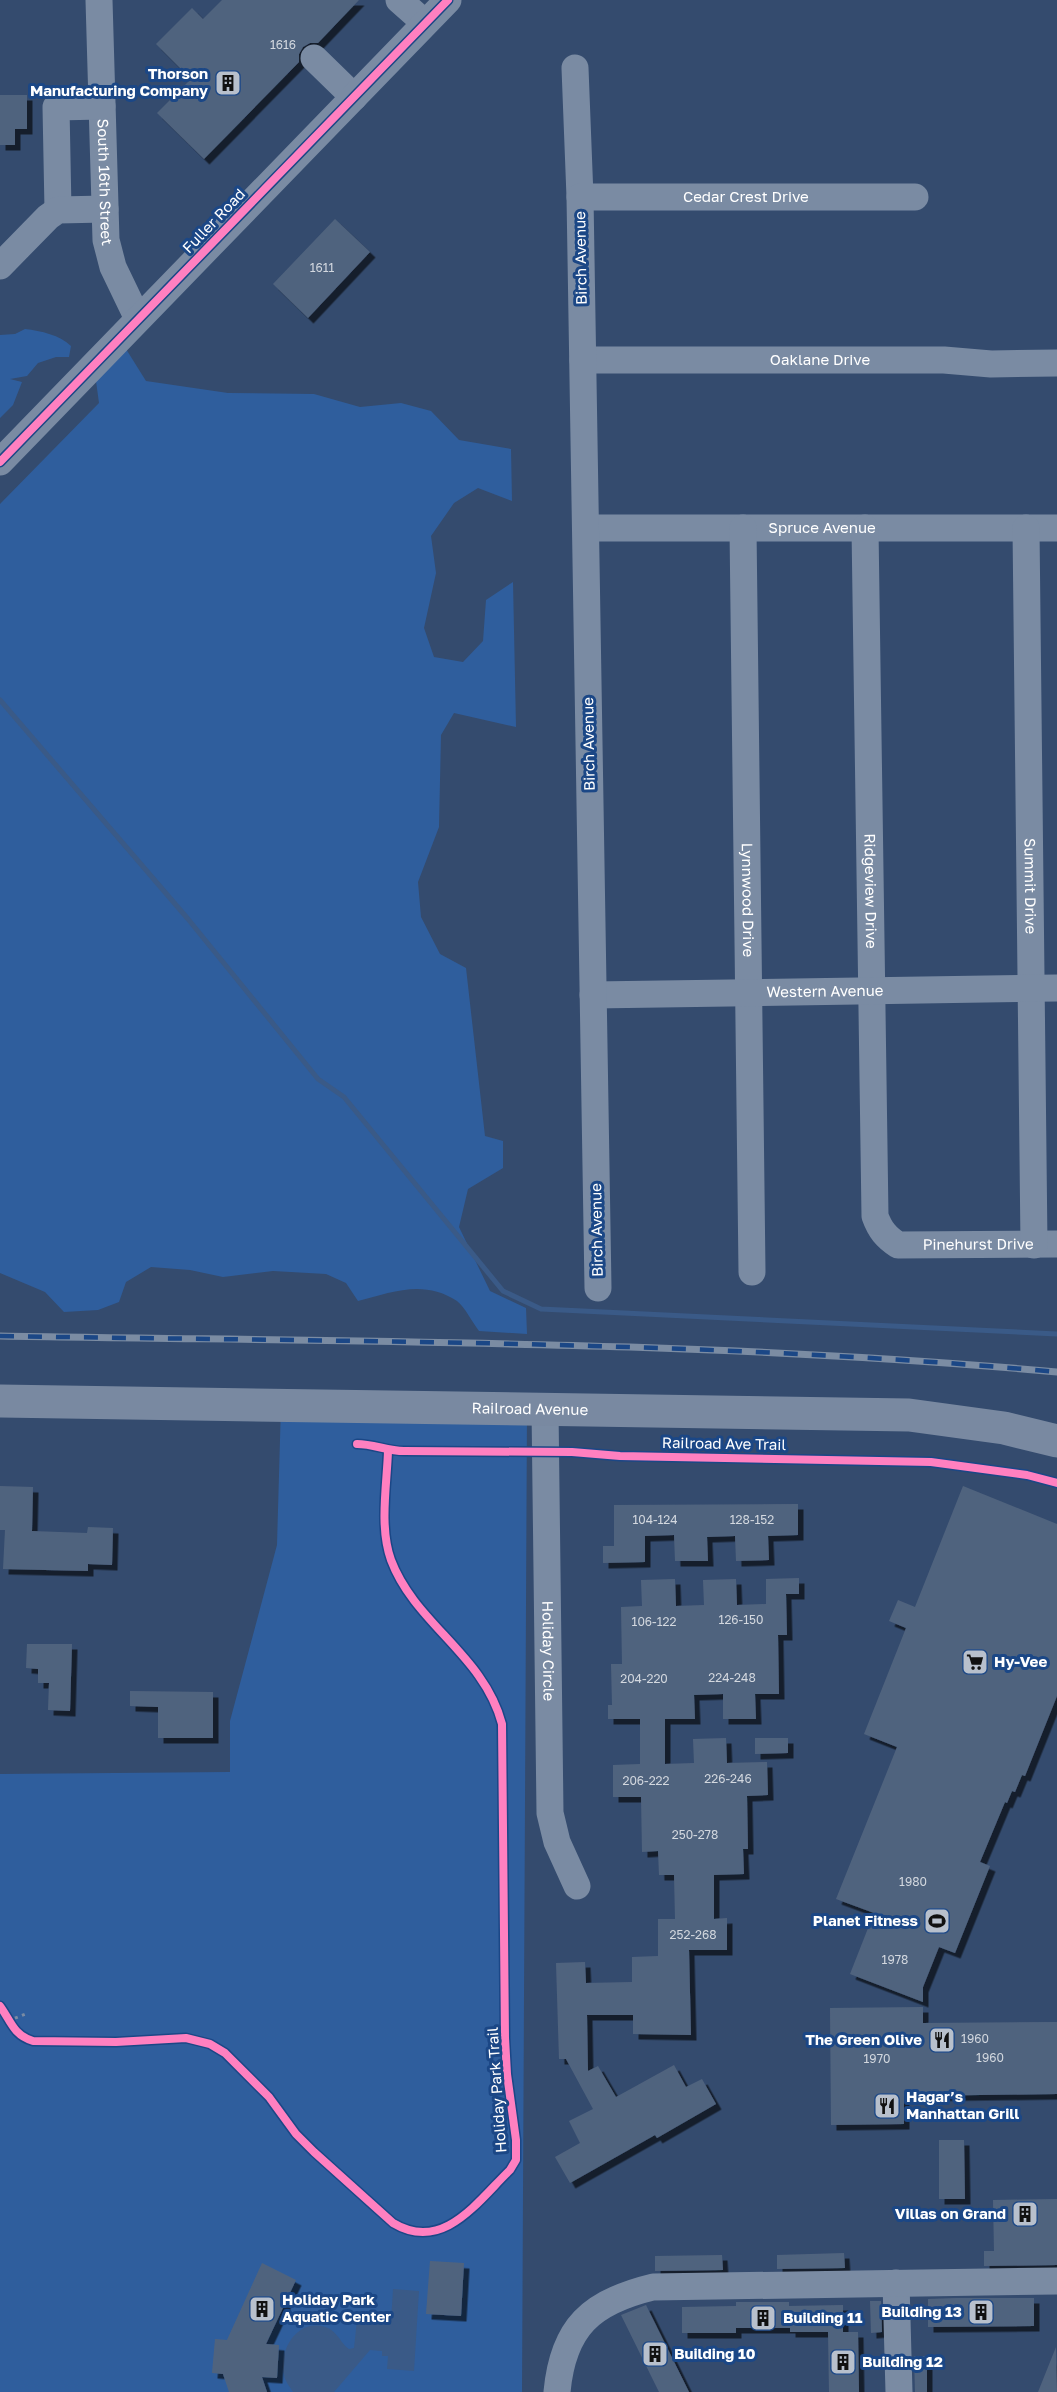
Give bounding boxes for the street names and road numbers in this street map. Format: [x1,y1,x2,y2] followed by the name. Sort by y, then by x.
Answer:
[94,118,117,247] street label: South 16th Street
[178,184,248,256] street label: Fuller Road
[683,187,809,205] street label: Cedar Crest Drive
[570,211,590,305] street label: Birch Avenue
[770,350,870,368] street label: Oaklane Drive
[768,518,876,536] street label: Spruce Avenue
[578,697,598,791] street label: Birch Avenue
[861,833,881,949] street label: Ridgeview Drive
[1021,838,1041,935] street label: Summit Drive
[739,843,758,958] street label: Lynnwood Drive
[766,981,884,1000] street label: Western Avenue
[586,1183,606,1277] street label: Birch Avenue
[923,1234,1034,1253] street label: Pinehurst Drive
[472,1398,589,1418] street label: Railroad Avenue
[662,1433,786,1453] street label: Railroad Ave Trail
[539,1601,559,1702] street label: Holiday Circle
[483,2026,509,2154] street label: Holiday Park Trail

